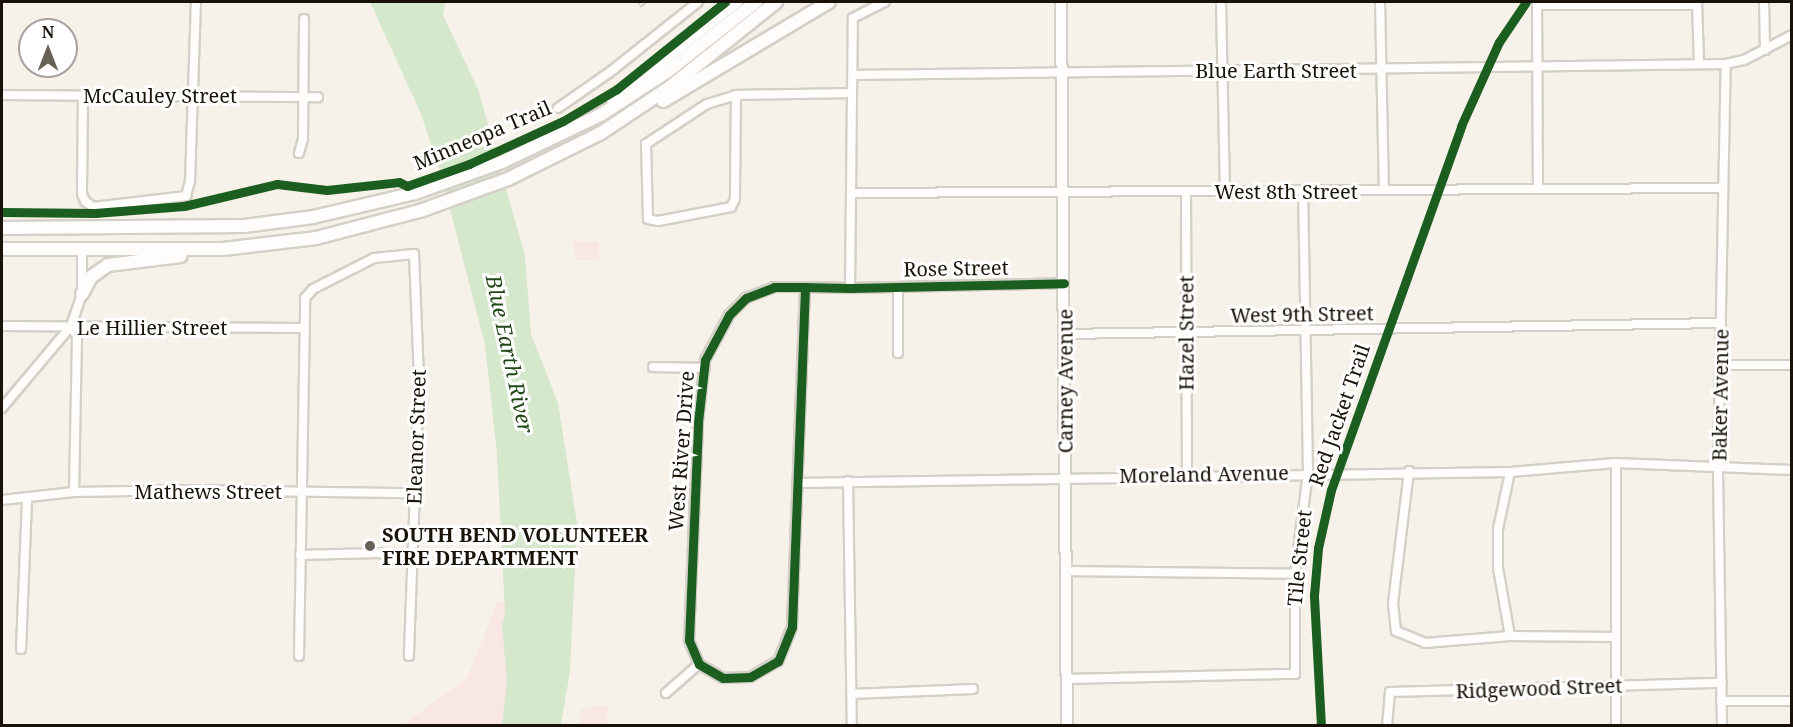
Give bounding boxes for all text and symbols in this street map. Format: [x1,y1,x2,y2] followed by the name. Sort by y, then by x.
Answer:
[18,18,78,78] north arrow
[42,21,54,43] text: N
[1195,58,1357,82] street label: Blue Earth Street
[83,83,237,107] street label: McCauley Street
[410,95,554,175] street label: Minneopa Trail
[1214,179,1358,203] street label: West 8th Street
[903,255,1009,281] street label: Rose Street
[481,273,539,435] water label: Blue Earth River
[1174,275,1198,391] street label: Hazel Street
[1230,301,1374,327] street label: West 9th Street
[1053,309,1077,453] street label: Carney Avenue
[77,315,227,339] street label: Le Hillier Street
[1707,329,1733,461] street label: Baker Avenue
[1303,341,1375,489] street label: Red Jacket Trail
[402,369,430,505] street label: Eleanor Street
[663,370,699,532] street label: West River Drive
[1119,461,1289,487] street label: Moreland Avenue
[134,479,282,503] street label: Mathews Street
[1282,509,1316,607] street label: Tile Street
[382,522,648,569] place label: SOUTH BEND VOLUNTEER FIRE DEPARTMENT
[363,539,377,553] marker: SOUTH BEND VOLUNTEER FIRE DEPARTMENT
[1455,673,1623,703] street label: Ridgewood Street

